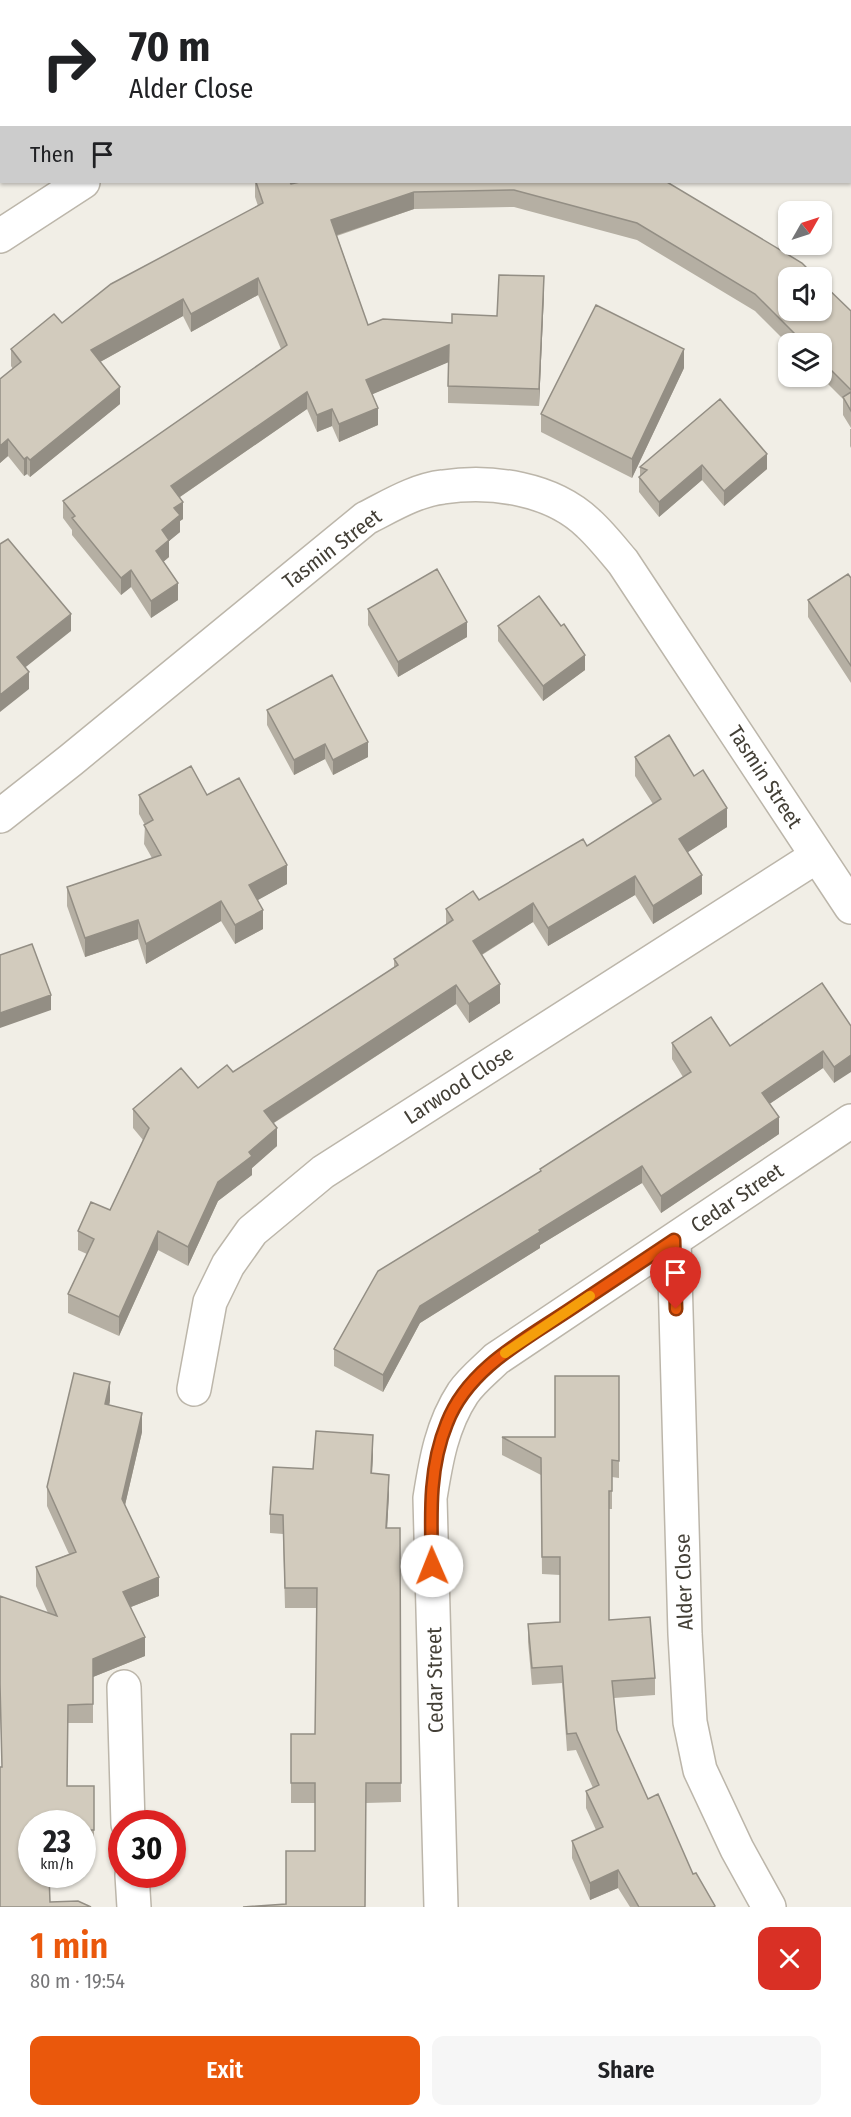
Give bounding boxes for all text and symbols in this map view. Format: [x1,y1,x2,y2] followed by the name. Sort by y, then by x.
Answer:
[129,22,210,72] text: 70 m
[30,24,108,102] icon: right
[129,73,253,105] text: Alder Close
[86,138,119,171] icon: arrive
[30,141,74,168] text: Then
[778,201,832,255] north arrow
[778,201,832,387] map controls
[778,267,832,321] button: sound
[778,333,832,387] button: layers
[278,503,387,595] street label: Tasmin Street
[722,721,808,833] street label: Tasmin Street
[399,1040,519,1130] street label: Larwood Close
[686,1157,788,1238] street label: Cedar Street
[650,1247,701,1309] pin
[659,1256,692,1289] icon: arrive
[669,1533,699,1631] street label: Alder Close
[400,1534,464,1598] position arrow
[421,1627,449,1733] street label: Cedar Street
[108,1810,186,1888] speed limit sign: 30
[43,1824,71,1860] text: 23
[40,1855,74,1873] text: km/h
[30,1924,108,1968] text: 1 min
[758,1927,821,1990] button: close
[30,1969,125,1993] text: 80 m · 19:54
[30,2036,420,2105] button: Exit
[432,2036,821,2105] button: Share

